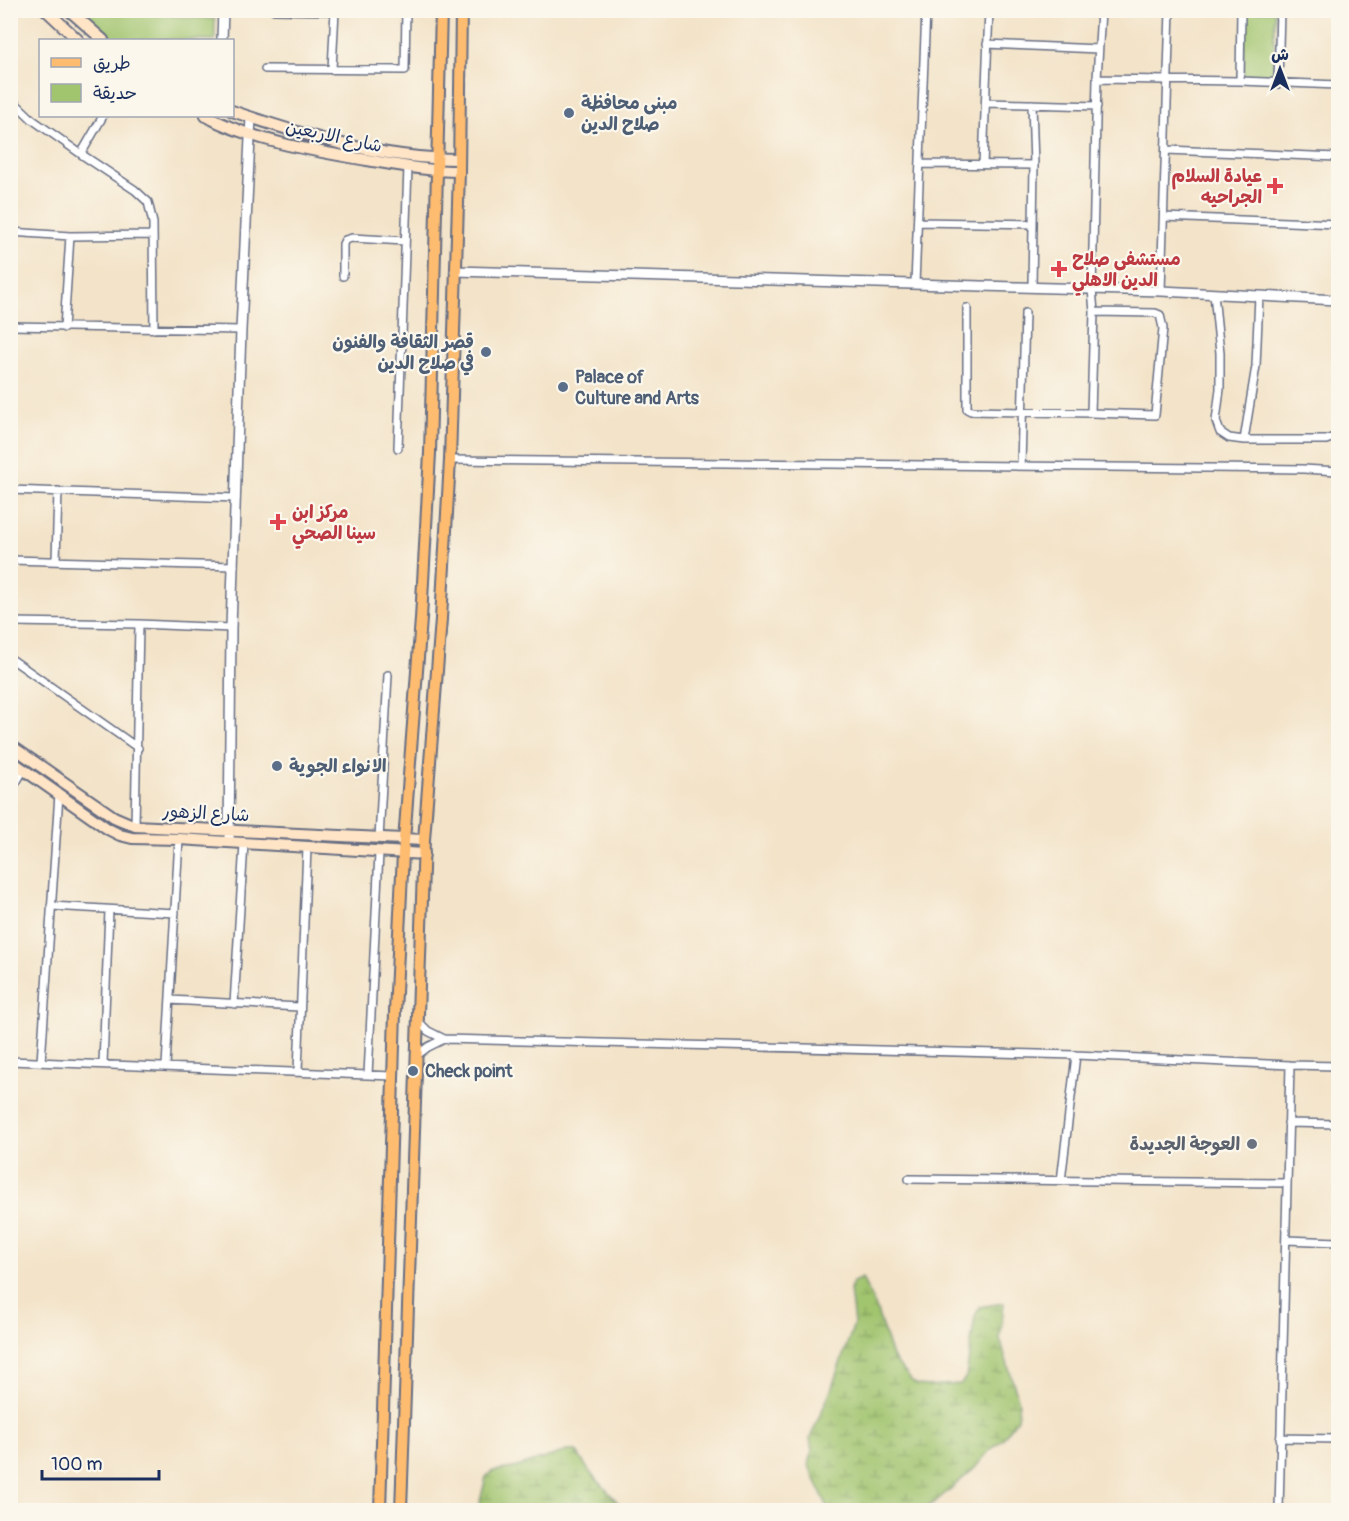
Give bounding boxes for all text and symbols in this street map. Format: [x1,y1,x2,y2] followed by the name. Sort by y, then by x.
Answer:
[39,39,234,117] legend
[1250,39,1310,99] north arrow
[1271,45,1289,65] text: ش
[93,52,131,75] text: طريق
[93,82,137,105] text: حديقة
[581,92,678,136] place label: مبنى محافظة صلاح الدين
[562,106,576,120] marker: مبنى محافظة صلاح الدين
[284,115,384,158] street label: شارع الاربعين
[1171,165,1262,209] place label: عيادة السلام الجراحيه
[1266,177,1284,195] marker: عيادة السلام الجراحيه
[1072,248,1181,296] place label: مستشفى صلاح الدين الاهلي
[1050,260,1068,278] marker: مستشفى صلاح الدين الاهلي
[332,331,474,376] place label: قصر الثقافة والفنون في صلاح الدين
[479,345,493,359] marker: قصر الثقافة والفنون في صلاح الدين
[575,366,700,410] place label: Palace of Culture and Arts
[556,380,570,394] marker: Palace of Culture and Arts
[292,501,376,549] place label: مركز ابن سينا الصحي
[269,513,287,531] marker: مركز ابن سينا الصحي
[289,755,387,778] place label: الانواء الجوية
[270,759,284,773] marker: الانواء الجوية
[161,800,250,827] street label: شارع الزهور
[425,1060,513,1083] place label: Check point
[406,1064,420,1078] marker: Check point
[1129,1133,1240,1156] place label: العوجة الجديدة
[1245,1137,1259,1151] marker: العوجة الجديدة
[42,1443,159,1481] scale bar
[51,1453,103,1476] text: 100 m

